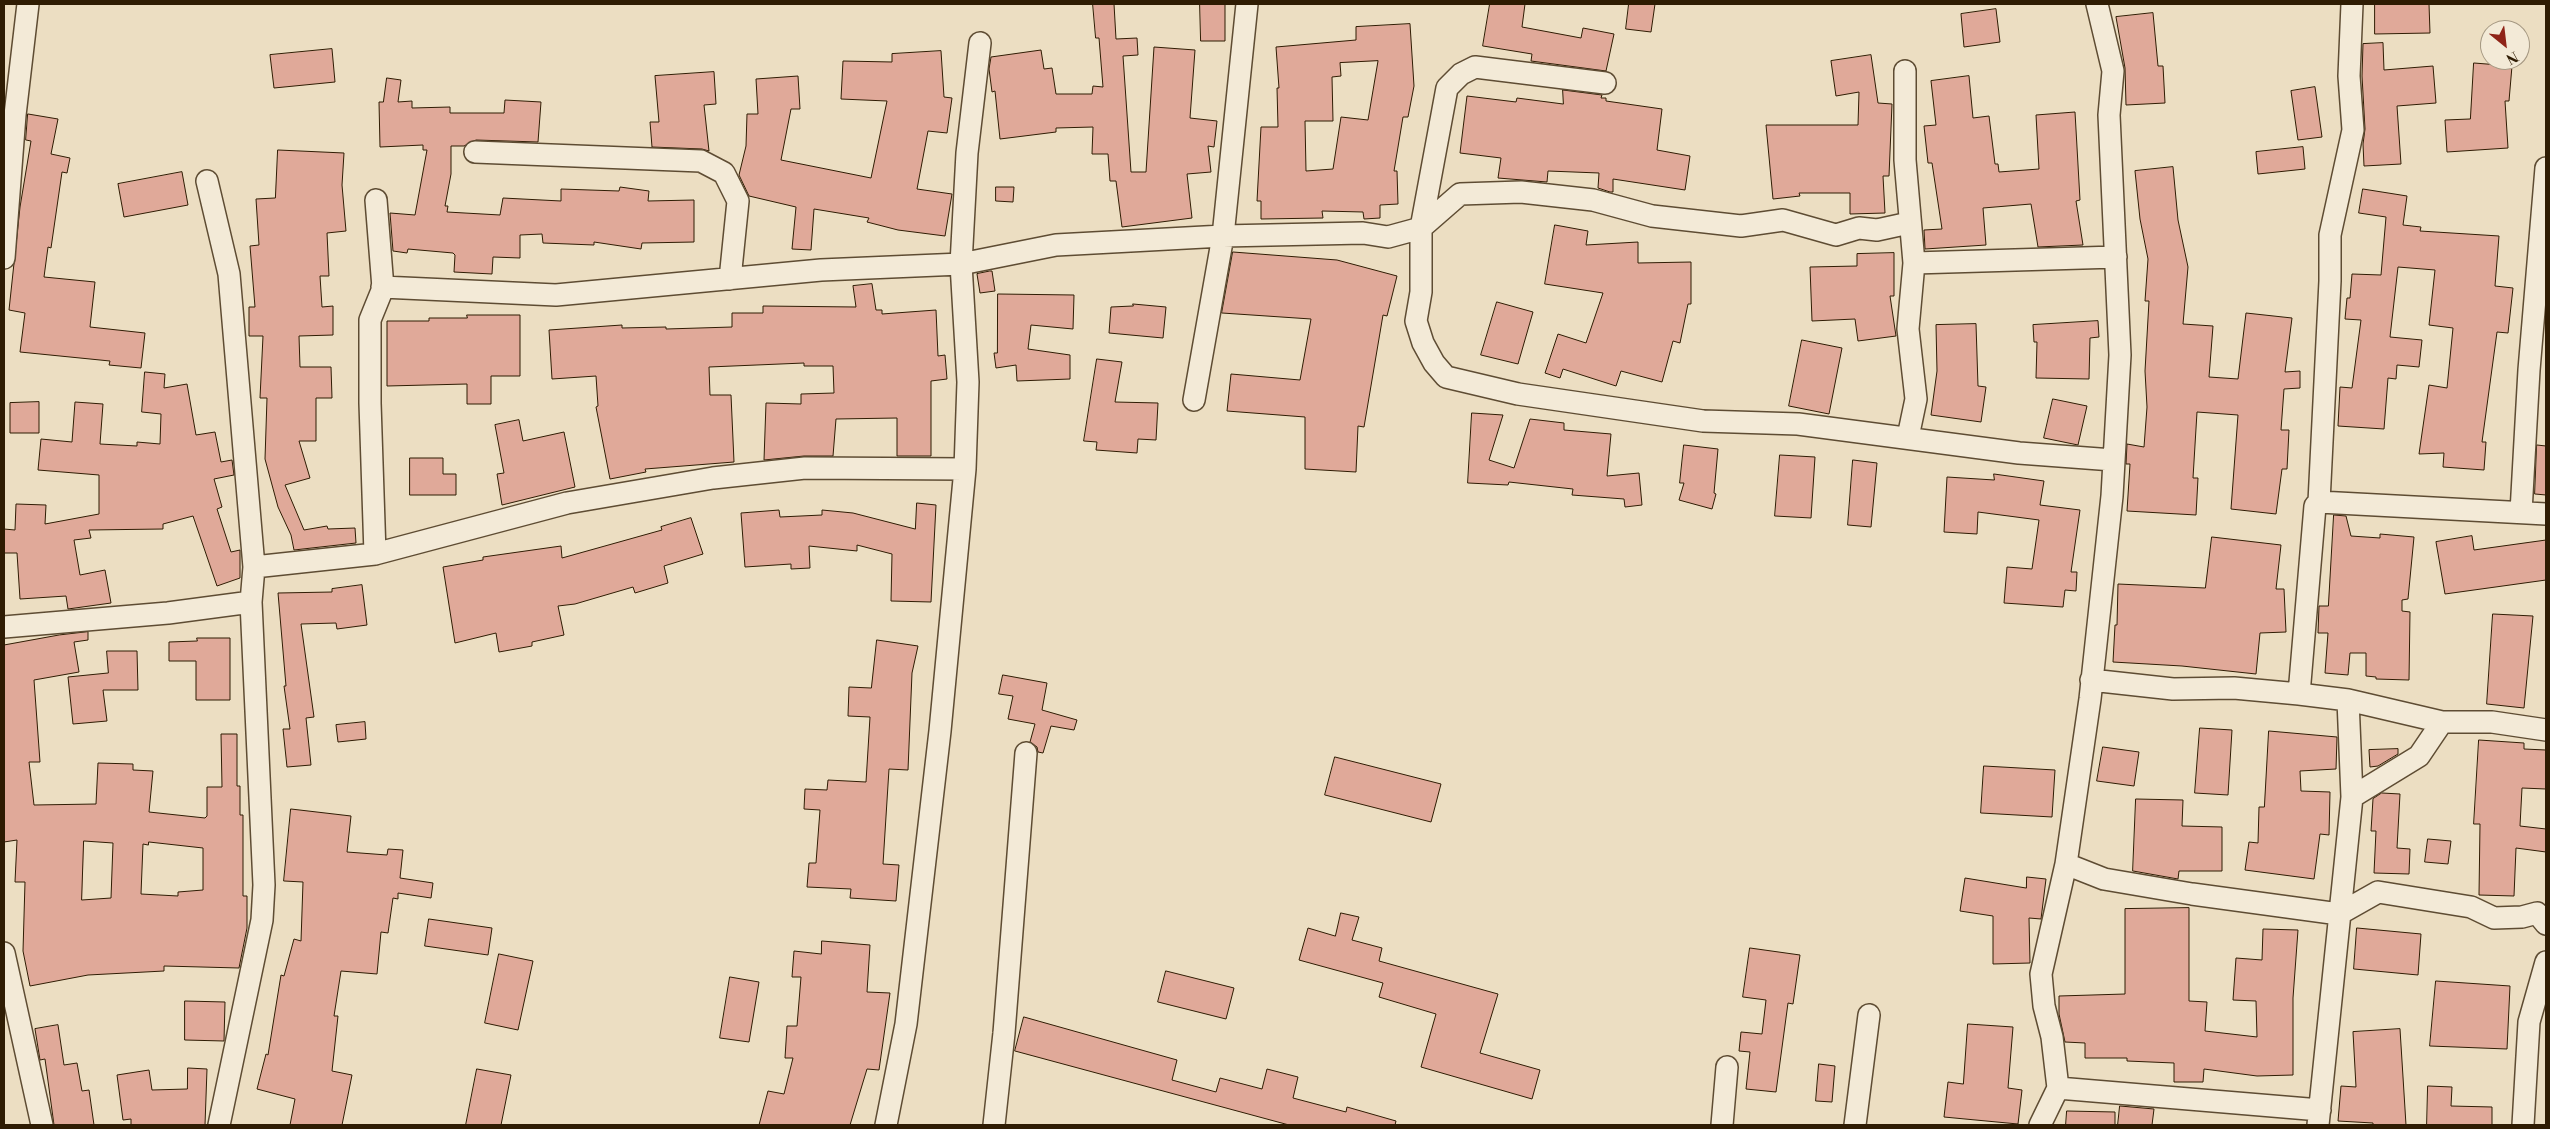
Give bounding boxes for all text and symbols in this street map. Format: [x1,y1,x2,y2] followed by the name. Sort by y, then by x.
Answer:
[2480,20,2530,70] north arrow
[2503,47,2521,68] text: N

